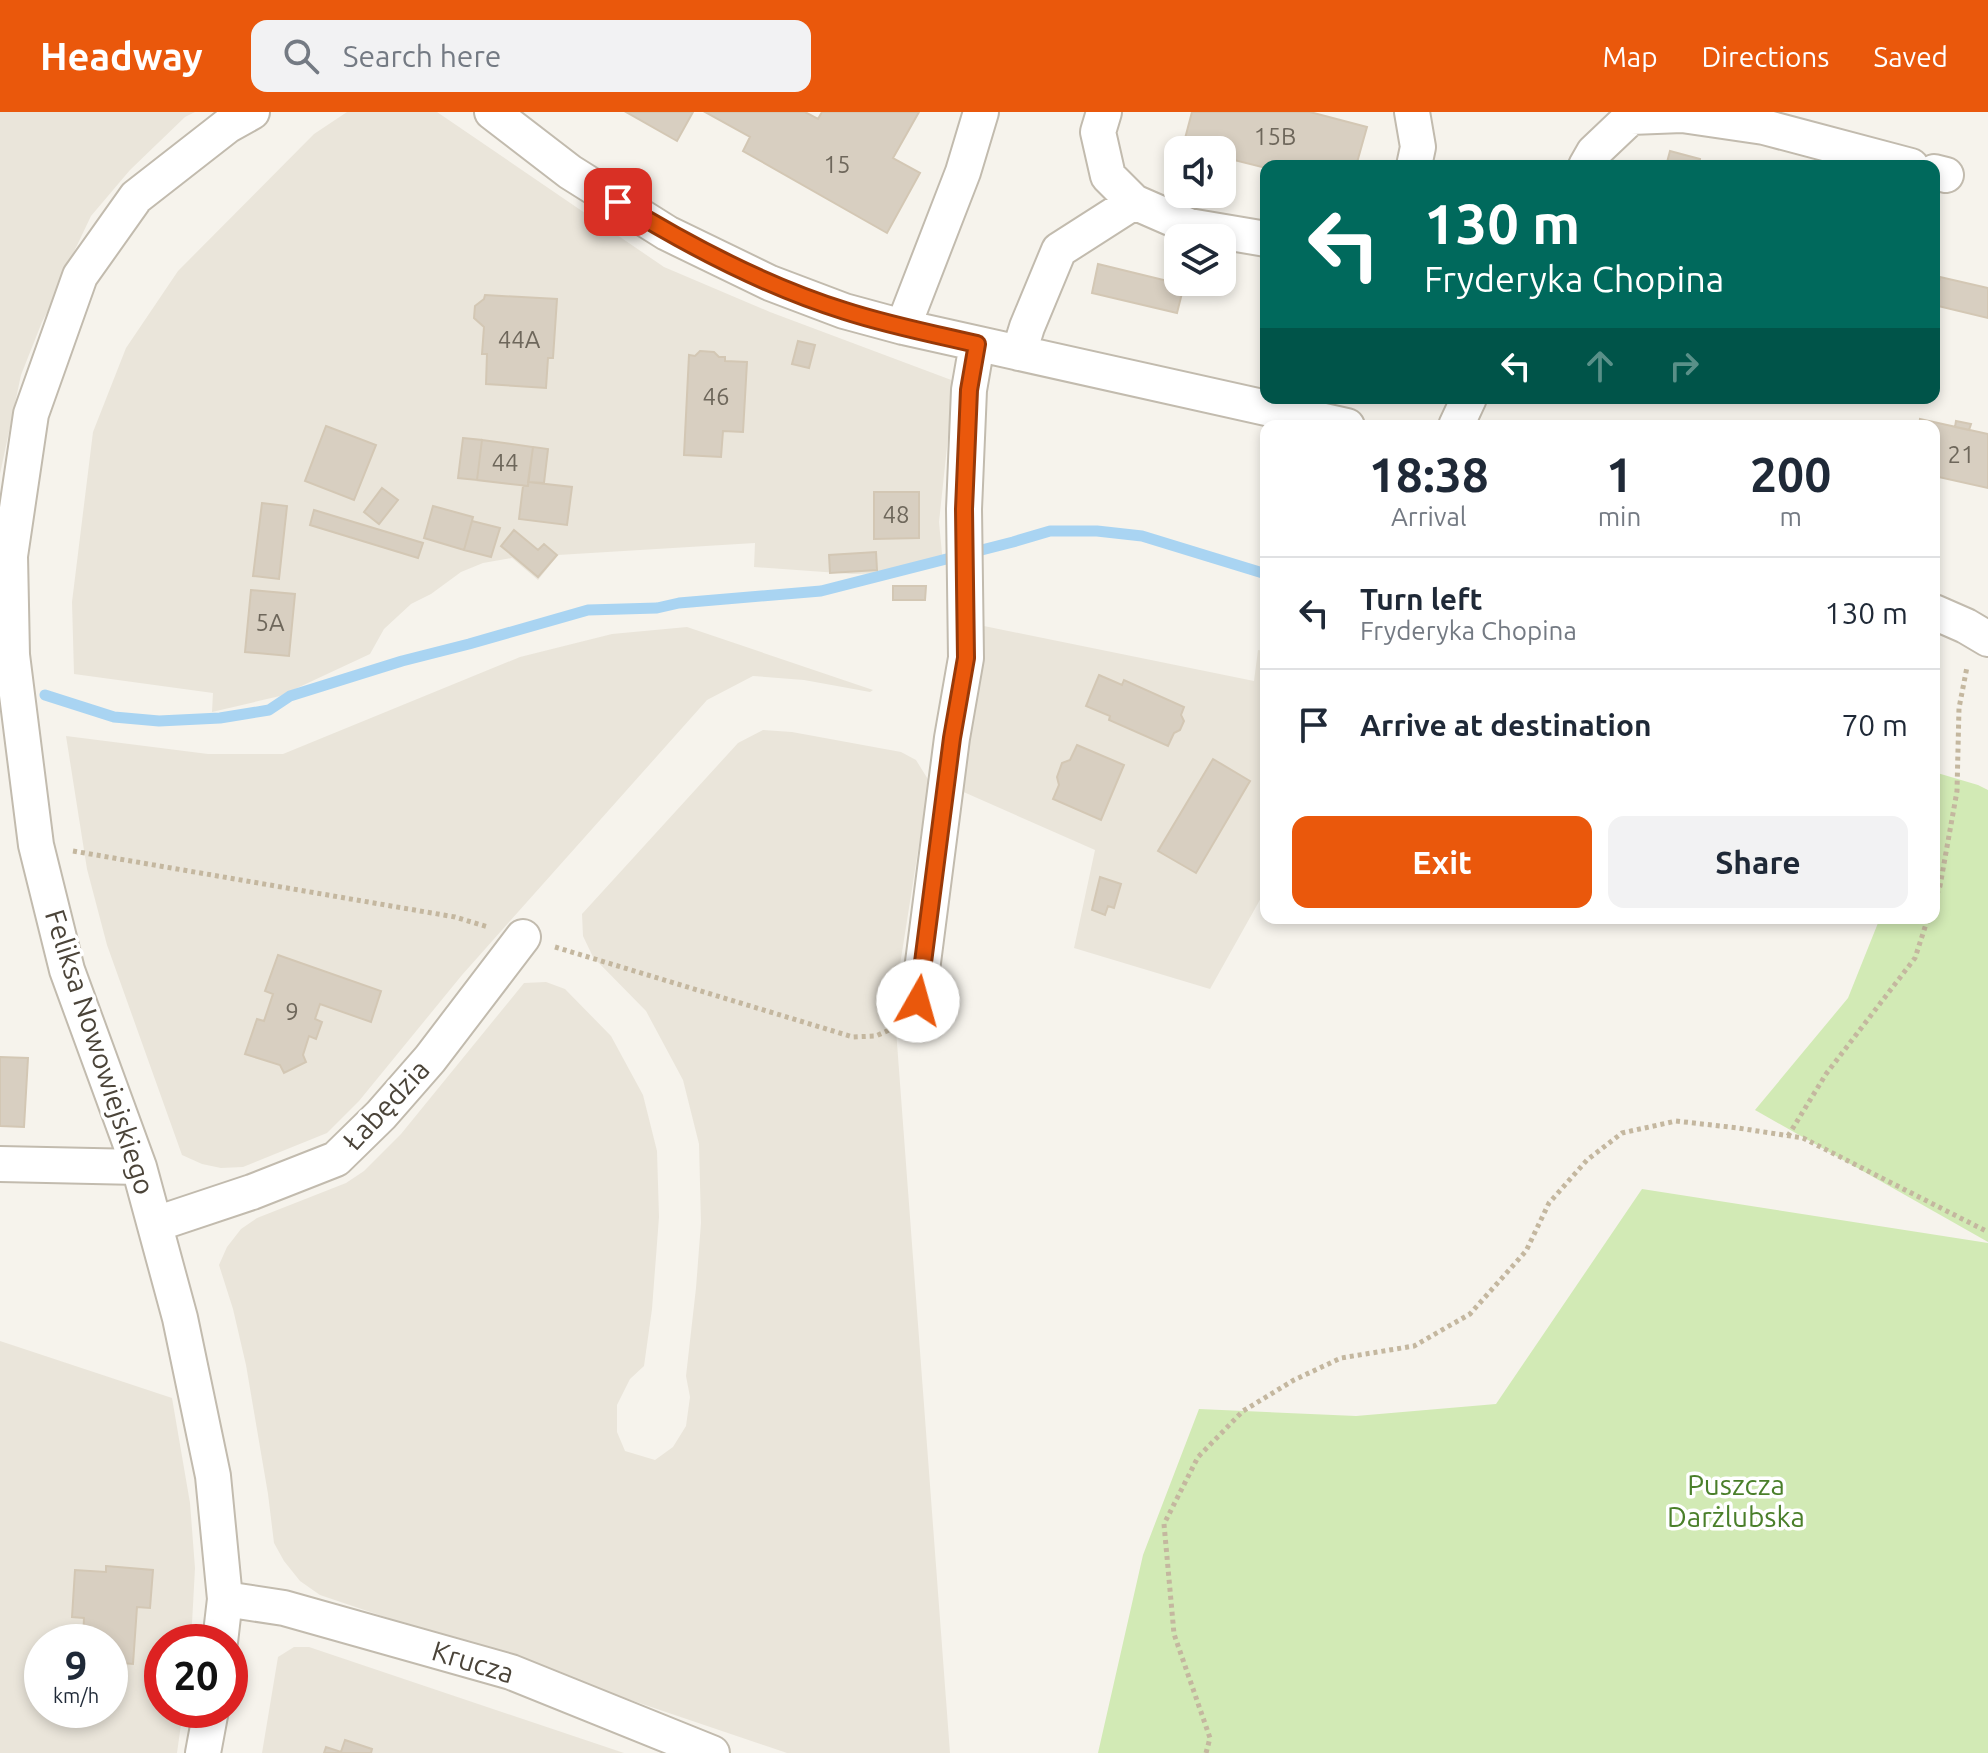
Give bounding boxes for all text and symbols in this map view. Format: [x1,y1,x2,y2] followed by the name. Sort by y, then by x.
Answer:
[251,20,811,92] search box
[279,34,323,78] icon: search
[40,35,203,77] text: Headway
[343,39,501,73] text: Search here
[1602,41,1658,72] text: Map
[1702,41,1829,72] text: Directions
[1873,41,1948,72] text: Saved
[1254,123,1296,150] house number: 15B
[1164,136,1236,296] map controls
[1164,136,1236,208] button: sound
[823,151,851,178] house number: 15
[584,168,652,236] pin
[596,180,640,224] icon: arrive
[1292,192,1396,296] icon: left
[1424,192,1580,255] text: 130 m
[1164,224,1236,296] button: layers
[1424,258,1724,299] text: Fryderyka Chopina
[498,326,541,353] house number: 44A
[1494,344,1538,388] icon: left
[1578,344,1622,388] icon: ahead
[1662,344,1706,388] icon: right
[702,383,730,410] house number: 46
[1947,441,1975,468] house number: 21
[1369,447,1489,501] text: 18:38
[1606,447,1633,501] text: 1
[1750,447,1831,501] text: 200
[491,449,519,476] house number: 44
[882,501,910,528] house number: 48
[1391,502,1467,531] text: Arrival
[1598,502,1641,531] text: min
[1779,502,1802,531] text: m
[1360,582,1482,616] text: Turn left
[1292,591,1336,635] icon: left
[1824,596,1908,630] text: 130 m
[255,609,285,636] house number: 5A
[1360,616,1577,645] text: Fryderyka Chopina
[1292,703,1336,747] icon: arrive
[1360,708,1652,742] text: Arrive at destination
[1841,708,1908,742] text: 70 m
[1292,816,1592,908] button: Exit
[1608,816,1908,908] button: Share
[40,906,161,1198] street label: Feliksa Nowowiejskiego
[876,959,960,1043] position arrow
[285,998,299,1025] house number: 9
[336,1053,435,1156] street label: Łabędzia
[1667,1469,1805,1532] park label: Puszcza Darżlubska
[144,1624,248,1728] speed limit sign: 20
[429,1634,518,1689] street label: Krucza
[65,1643,87,1688] text: 9
[53,1684,99,1707] text: km/h

